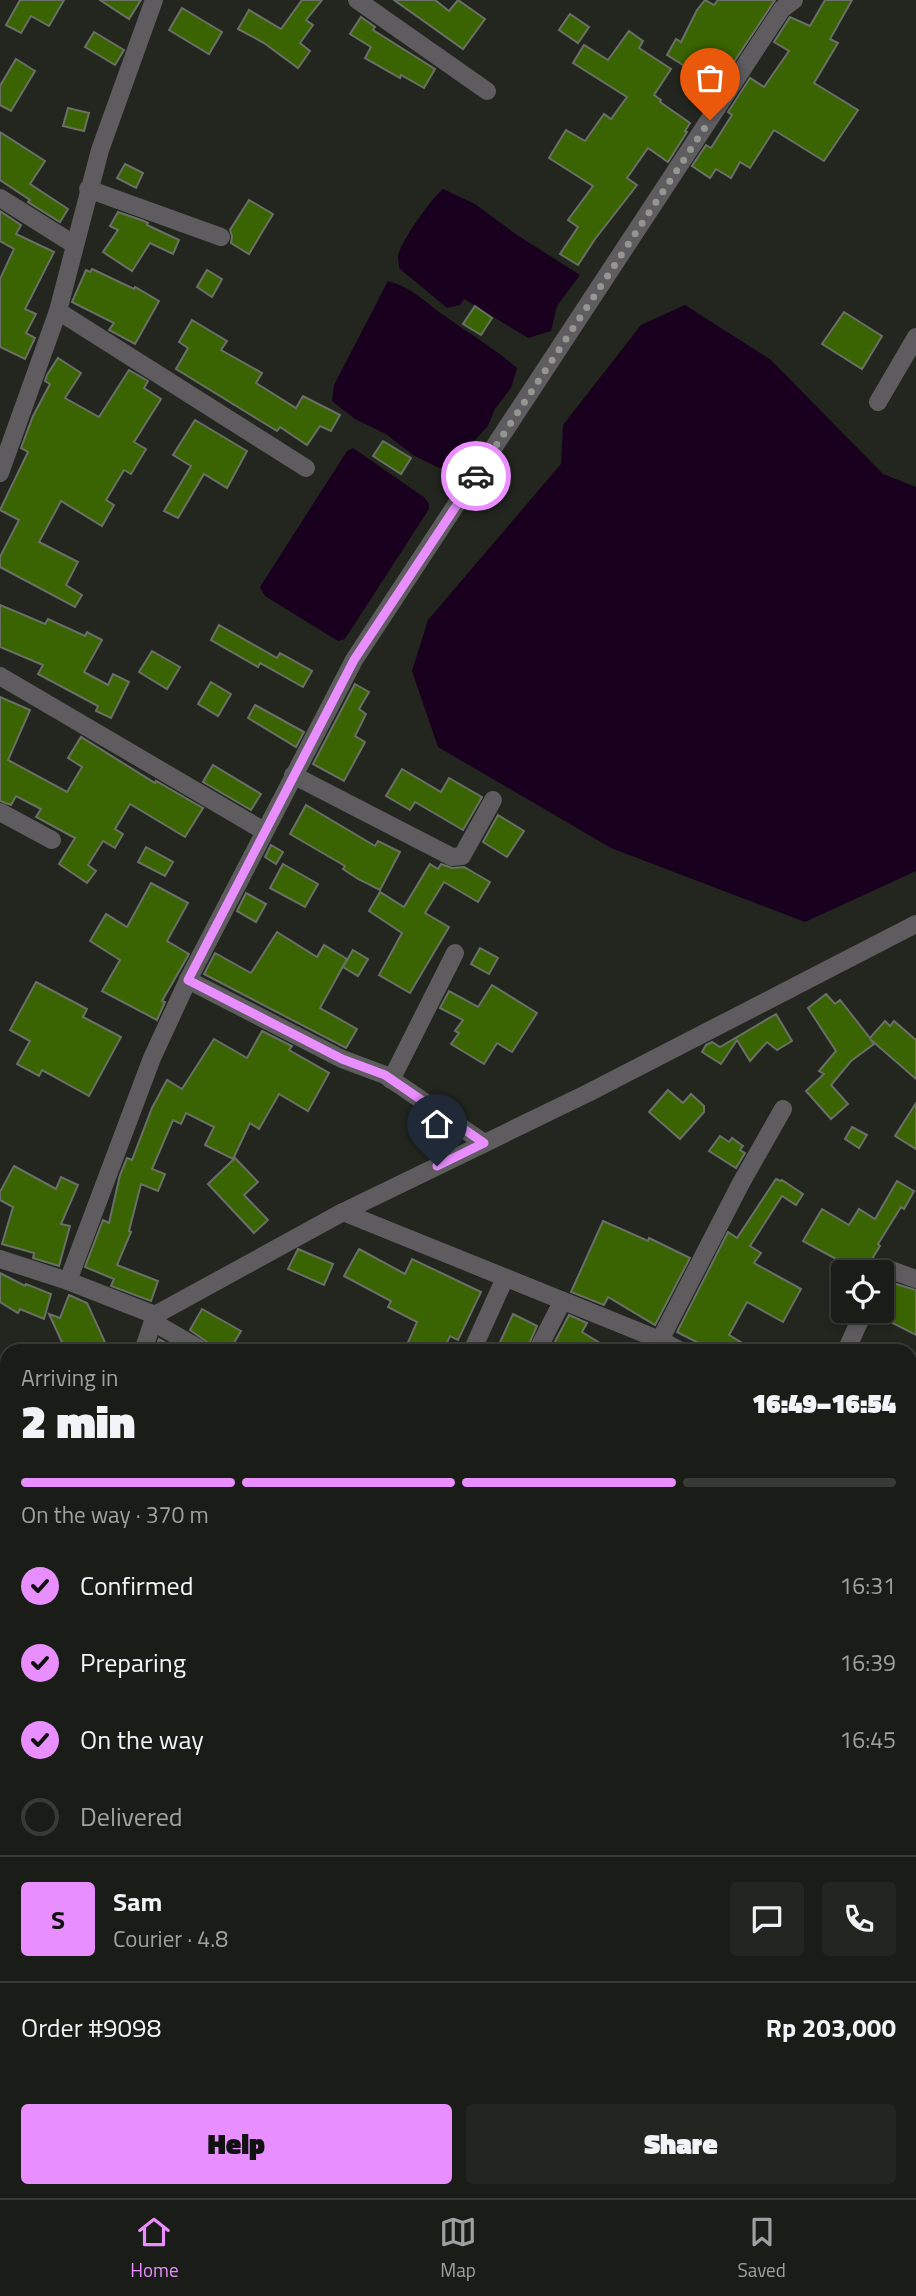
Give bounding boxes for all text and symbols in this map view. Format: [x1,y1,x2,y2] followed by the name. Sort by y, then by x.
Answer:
[680,48,740,120] pin
[691,59,729,97] icon: bag
[441,441,511,511] courier
[457,457,495,495] icon: car
[407,1094,467,1166] pin
[418,1105,456,1143] icon: home
[831,1260,894,1323] map controls
[831,1260,894,1323] button: locate
[21,1360,118,1395] text: Arriving in
[752,1384,896,1423] text: 16:49–16:54
[21,1386,135,1456] text: 2 min
[21,1497,209,1532] text: On the way · 370 m
[80,1566,194,1605] text: Confirmed
[21,1567,59,1605] icon: check
[839,1568,896,1603] text: 16:31
[80,1643,186,1682] text: Preparing
[21,1644,59,1682] icon: check
[839,1645,896,1680] text: 16:39
[80,1720,204,1759] text: On the way
[21,1721,59,1759] icon: check
[839,1722,896,1757] text: 16:45
[80,1797,183,1836] text: Delivered
[113,1882,162,1921] text: Sam
[730,1882,804,1956] button: chat
[822,1882,896,1956] button: phone
[51,1900,65,1939] text: S
[113,1921,228,1956] text: Courier · 4.8
[21,2008,161,2047] text: Order #9098
[766,2008,896,2047] text: Rp 203,000
[21,2104,452,2184] button: Help
[466,2104,896,2184] button: Share
[130,2213,178,2284] tab: Home
[439,2213,477,2284] tab: Map
[737,2213,786,2284] tab: Saved

